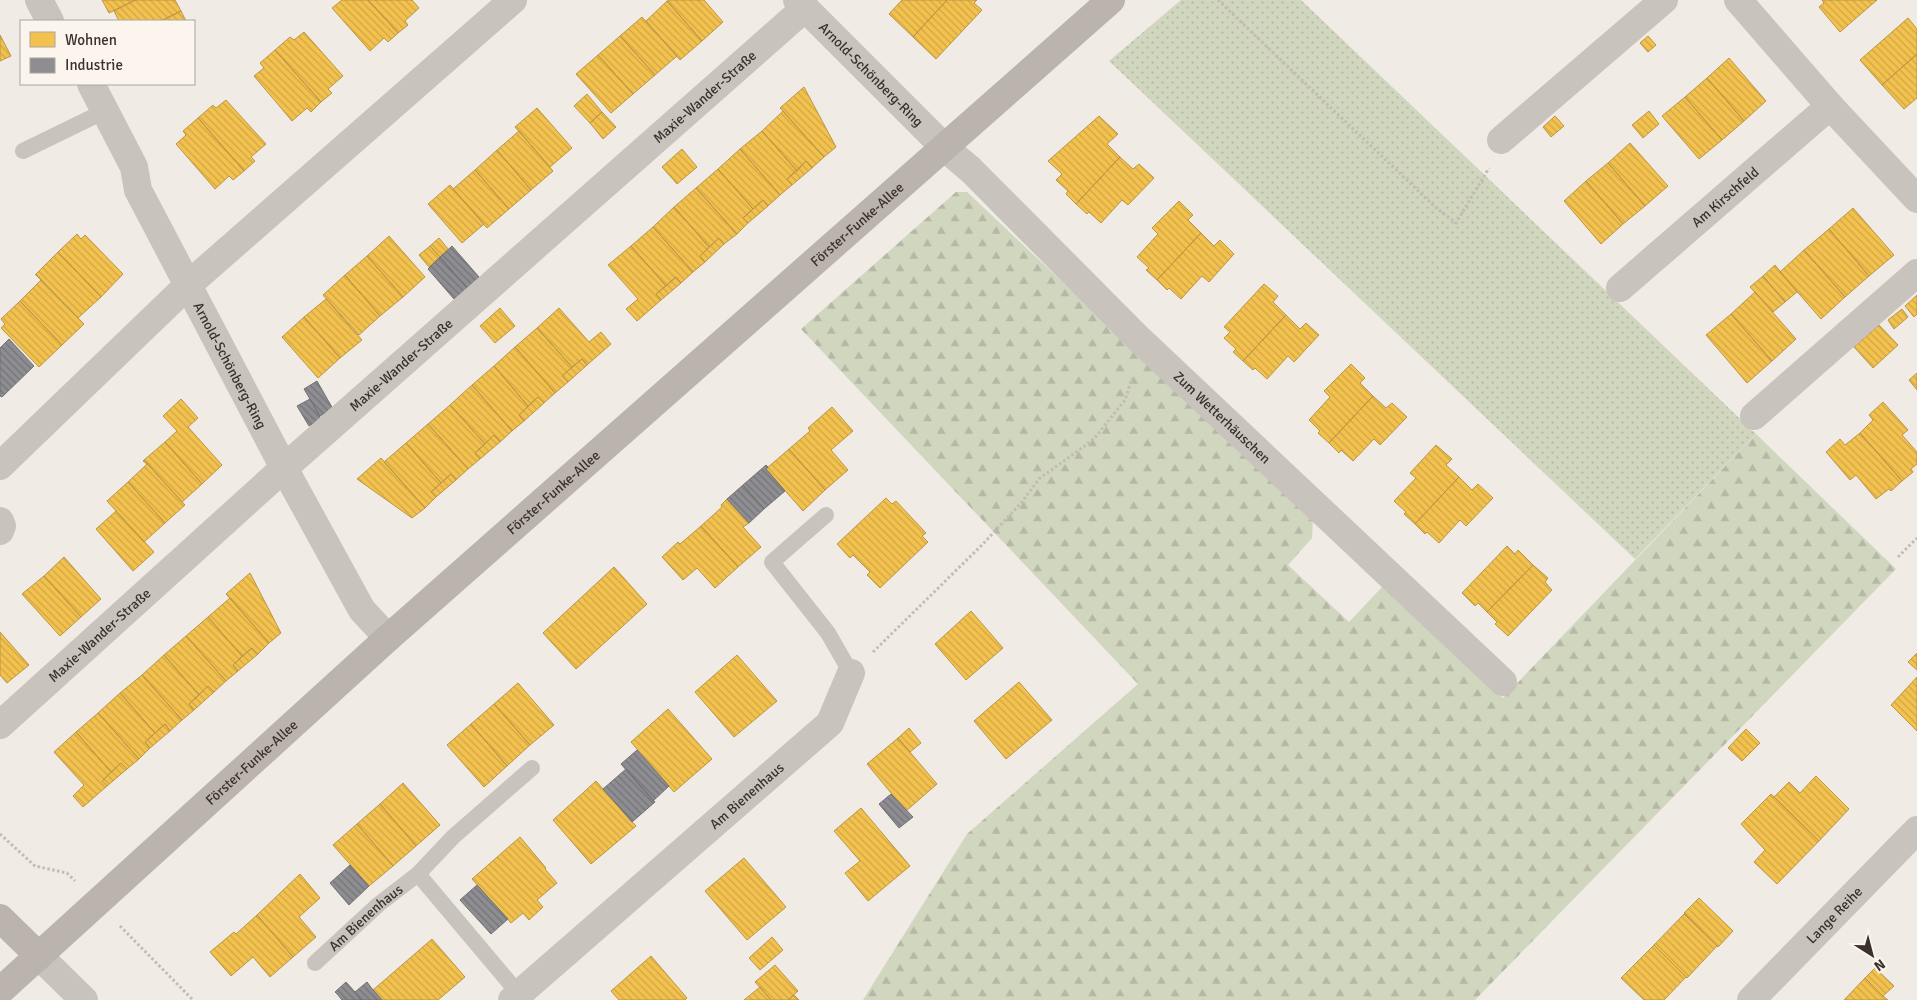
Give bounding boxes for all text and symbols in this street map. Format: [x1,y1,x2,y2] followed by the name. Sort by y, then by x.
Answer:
[815,19,927,130] street label: Arnold-Schönberg-Ring
[20,20,195,85] legend
[65,31,117,49] text: Wohnen
[650,47,760,147] street label: Maxie-Wander-Straße
[65,56,123,74] text: Industrie
[1688,164,1762,231] street label: Am Kirschfeld
[807,179,907,270] street label: Förster-Funke-Allee
[189,299,270,432] street label: Arnold-Schönberg-Ring
[346,315,456,415] street label: Maxie-Wander-Straße
[1170,368,1274,468] street label: Zum Wetterhäuschen
[504,447,604,538] street label: Förster-Funke-Allee
[45,585,154,686] street label: Maxie-Wander-Straße
[202,716,301,809] street label: Förster-Funke-Allee
[706,759,787,833] street label: Am Bienenhaus
[325,881,406,955] street label: Am Bienenhaus
[1803,883,1866,947] street label: Lange Reihe
[1847,930,1897,980] north arrow
[1870,955,1888,975] text: N

